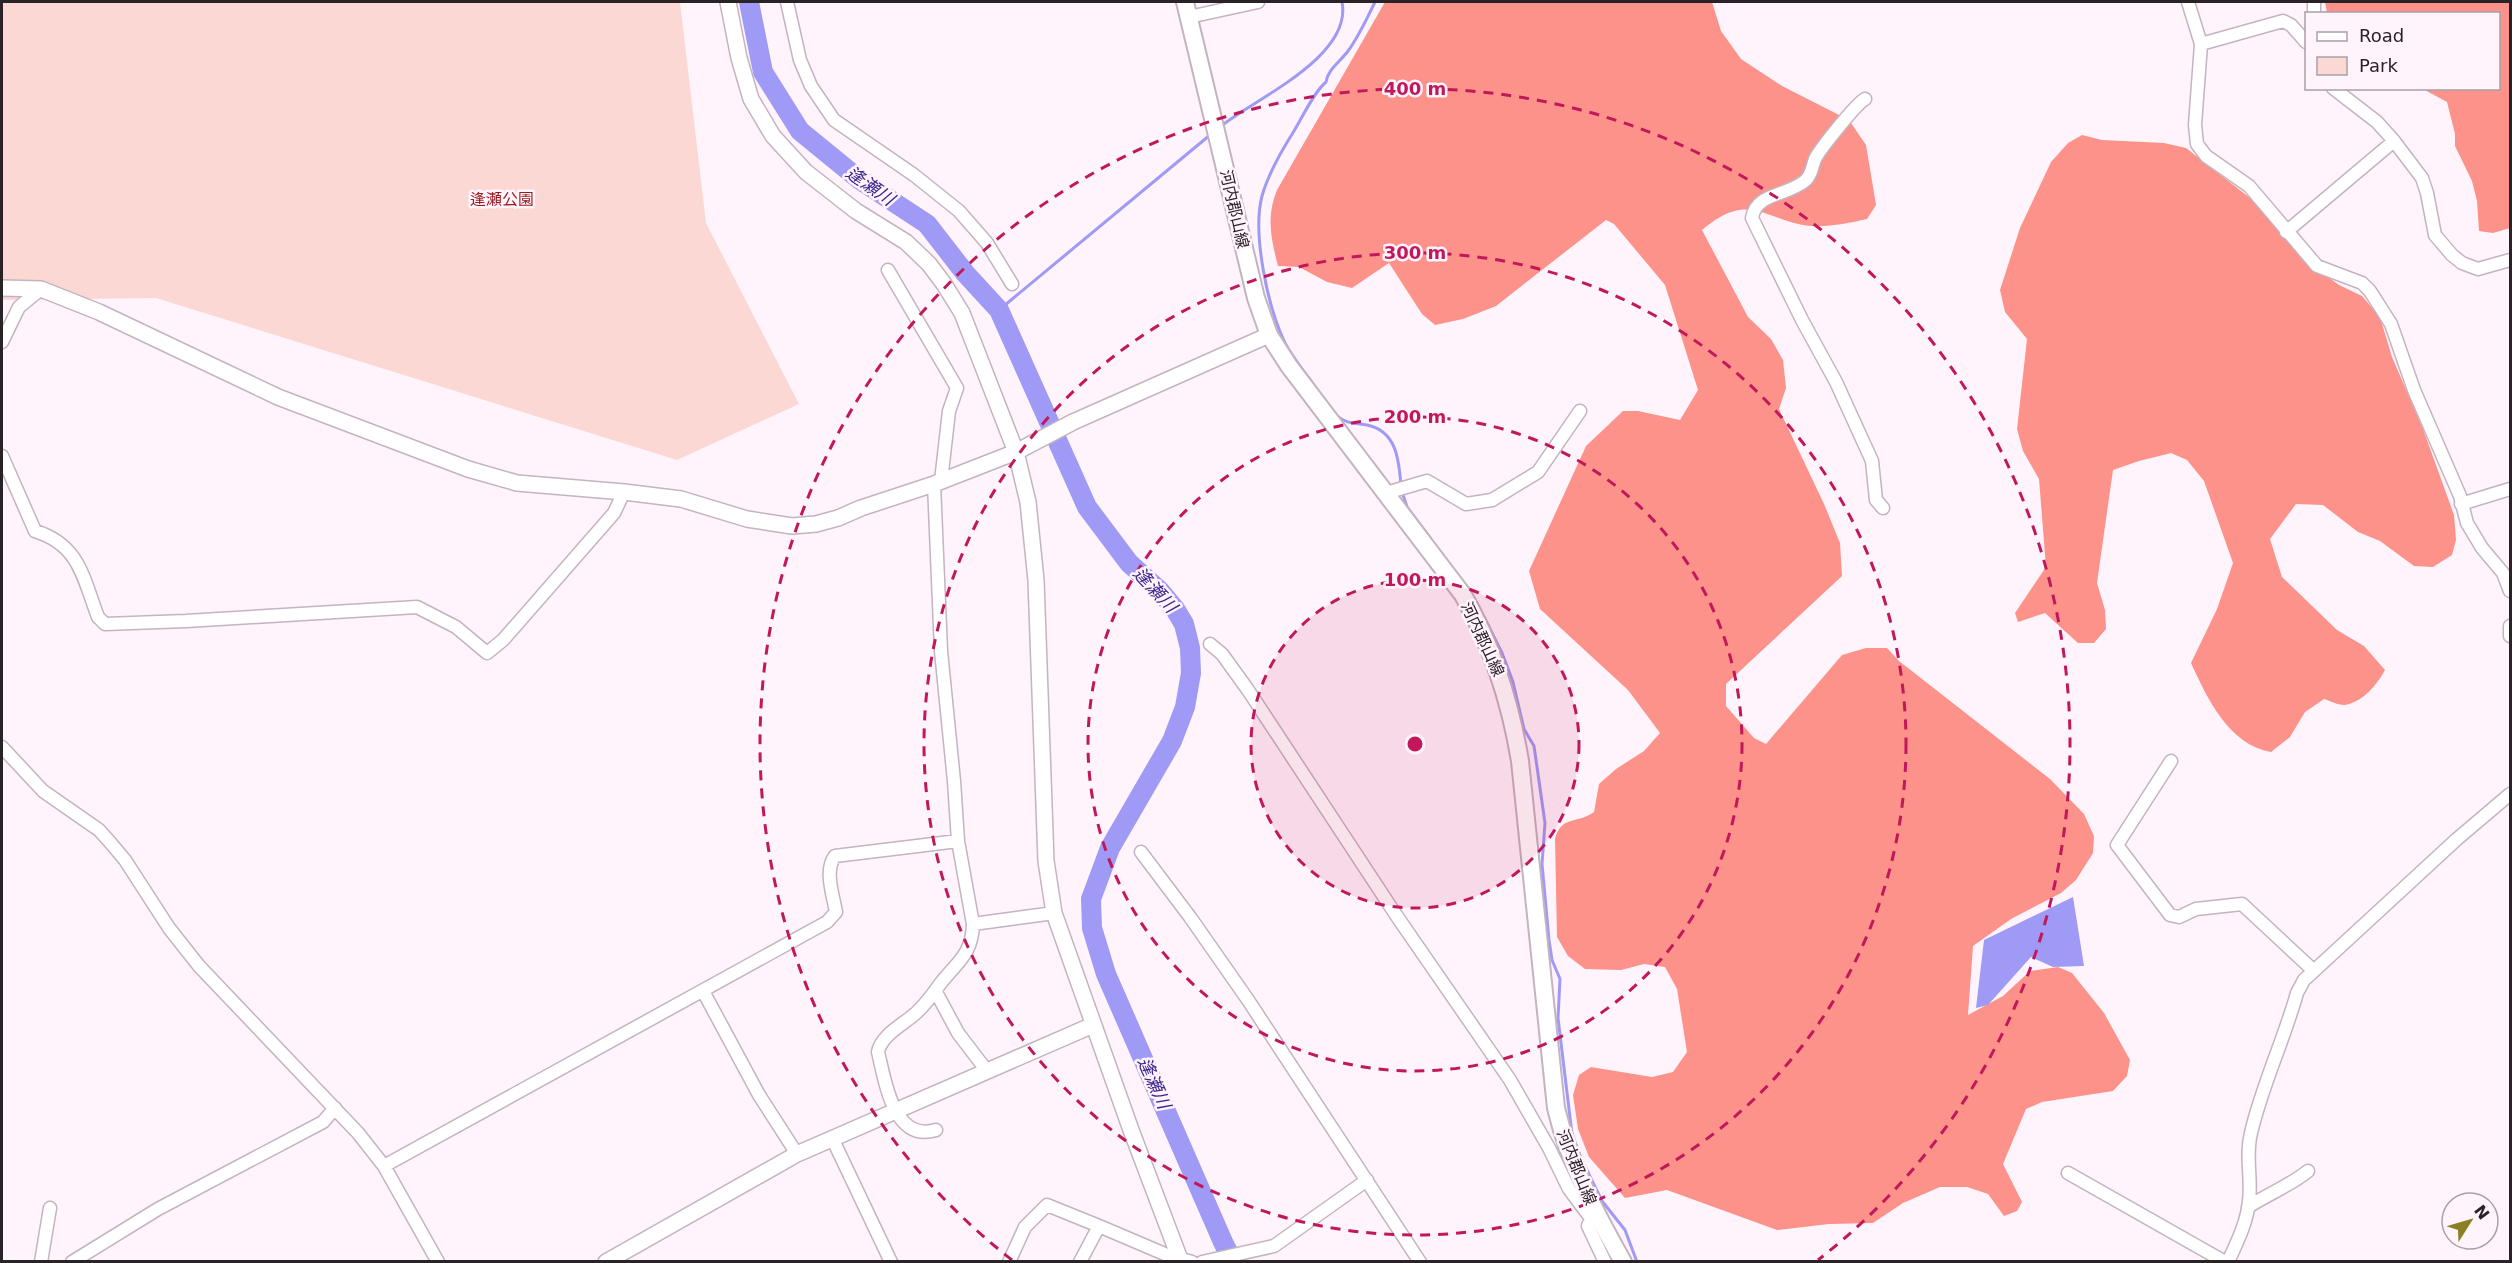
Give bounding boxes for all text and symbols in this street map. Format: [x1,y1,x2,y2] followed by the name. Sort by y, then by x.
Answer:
[2305,12,2500,90] legend
[2359,25,2404,46] text: Road
[2359,55,2398,76] text: Park
[1384,78,1446,99] text: 400 m
[842,162,900,211] water label: 逢瀬川
[1216,168,1253,250] street label: 河内郡山線
[470,190,534,209] park label: 逢瀬公園
[1384,242,1446,263] text: 300 m
[1384,406,1446,427] text: 200 m
[1129,563,1183,618] water label: 逢瀬川
[1384,569,1446,590] text: 100 m
[1457,599,1508,679] street label: 河内郡山線
[1405,734,1425,754] centre of rings
[1134,1054,1176,1114] water label: 逢瀬川
[1553,1127,1600,1208] street label: 河内郡山線
[2440,1191,2500,1251] north arrow
[2470,1201,2493,1223] text: N

